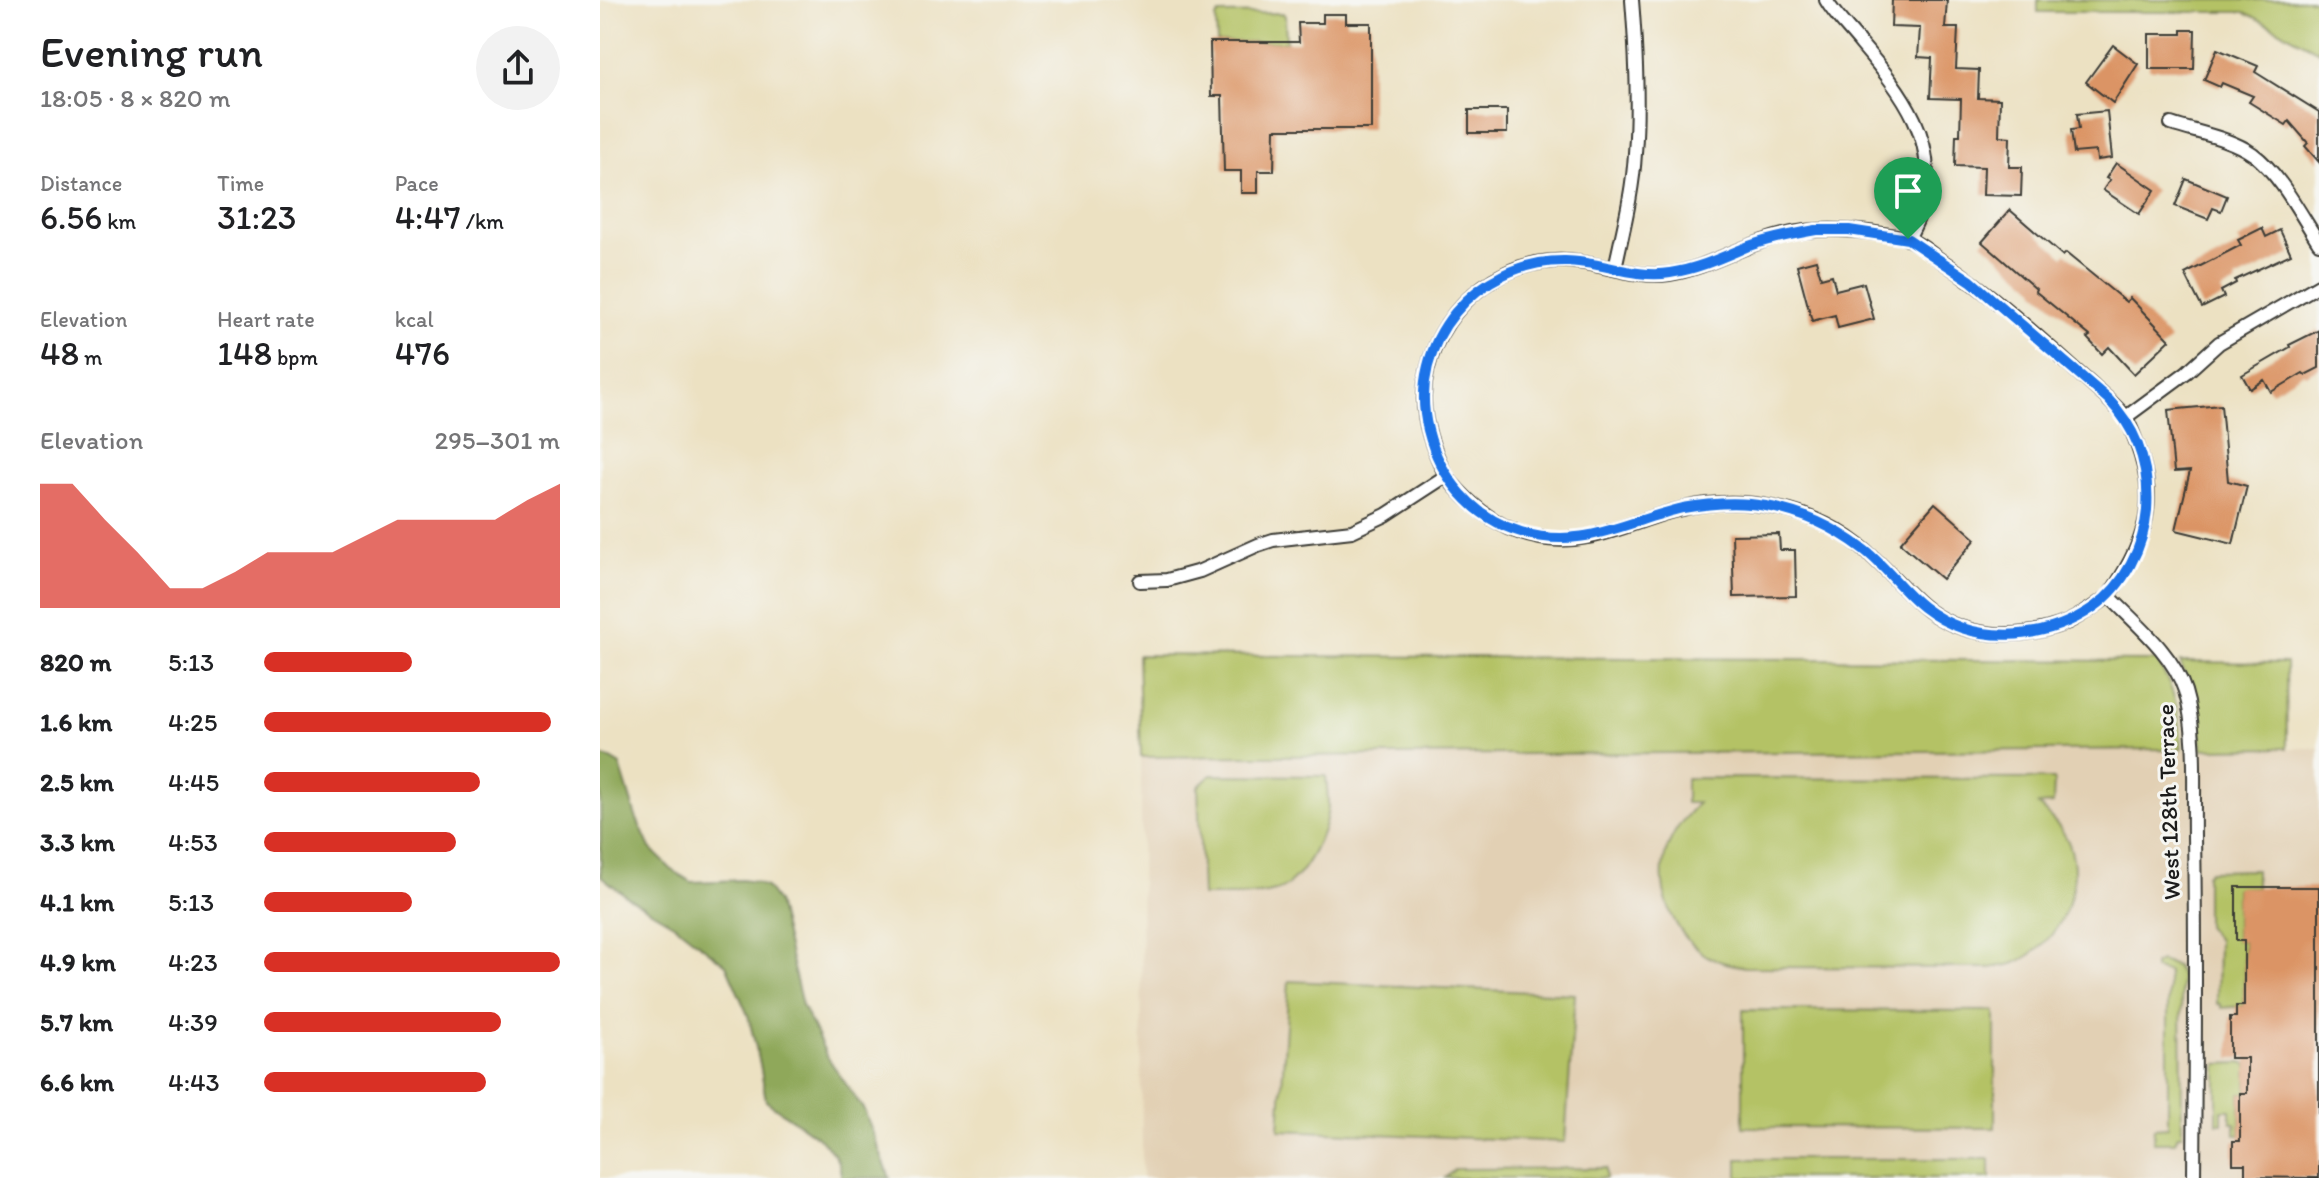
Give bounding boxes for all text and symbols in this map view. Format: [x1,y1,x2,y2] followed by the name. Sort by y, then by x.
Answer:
[40,25,263,78] text: Evening run
[476,26,560,110] button: share
[40,82,231,114] text: 18:05 · 8 × 820 m
[1874,157,1942,239] pin
[1886,169,1930,213] icon: arrive
[40,170,122,197] text: Distance
[217,170,264,197] text: Time
[395,170,439,197] text: Pace
[40,197,102,238] text: 6.56
[217,197,296,238] text: 31:23
[395,197,461,238] text: 4:47
[102,208,136,235] text: km
[461,208,504,235] text: /km
[40,306,127,333] text: Elevation
[217,306,315,333] text: Heart rate
[395,306,434,333] text: kcal
[40,333,79,374] text: 48
[217,333,272,374] text: 148
[395,333,450,374] text: 476
[79,344,103,371] text: m
[272,344,318,371] text: bpm
[40,424,143,456] text: Elevation
[435,424,560,456] text: 295–301 m
[40,646,112,678] text: 820 m
[168,646,214,678] text: 5:13
[2150,703,2186,901] street label: West 128th Terrace
[40,706,112,738] text: 1.6 km
[168,706,217,738] text: 4:25
[40,766,114,798] text: 2.5 km
[168,766,219,798] text: 4:45
[40,826,115,858] text: 3.3 km
[168,826,218,858] text: 4:53
[40,886,114,918] text: 4.1 km
[168,886,214,918] text: 5:13
[40,946,116,978] text: 4.9 km
[168,946,218,978] text: 4:23
[40,1006,113,1038] text: 5.7 km
[168,1006,218,1038] text: 4:39
[40,1066,114,1098] text: 6.6 km
[168,1066,220,1098] text: 4:43

